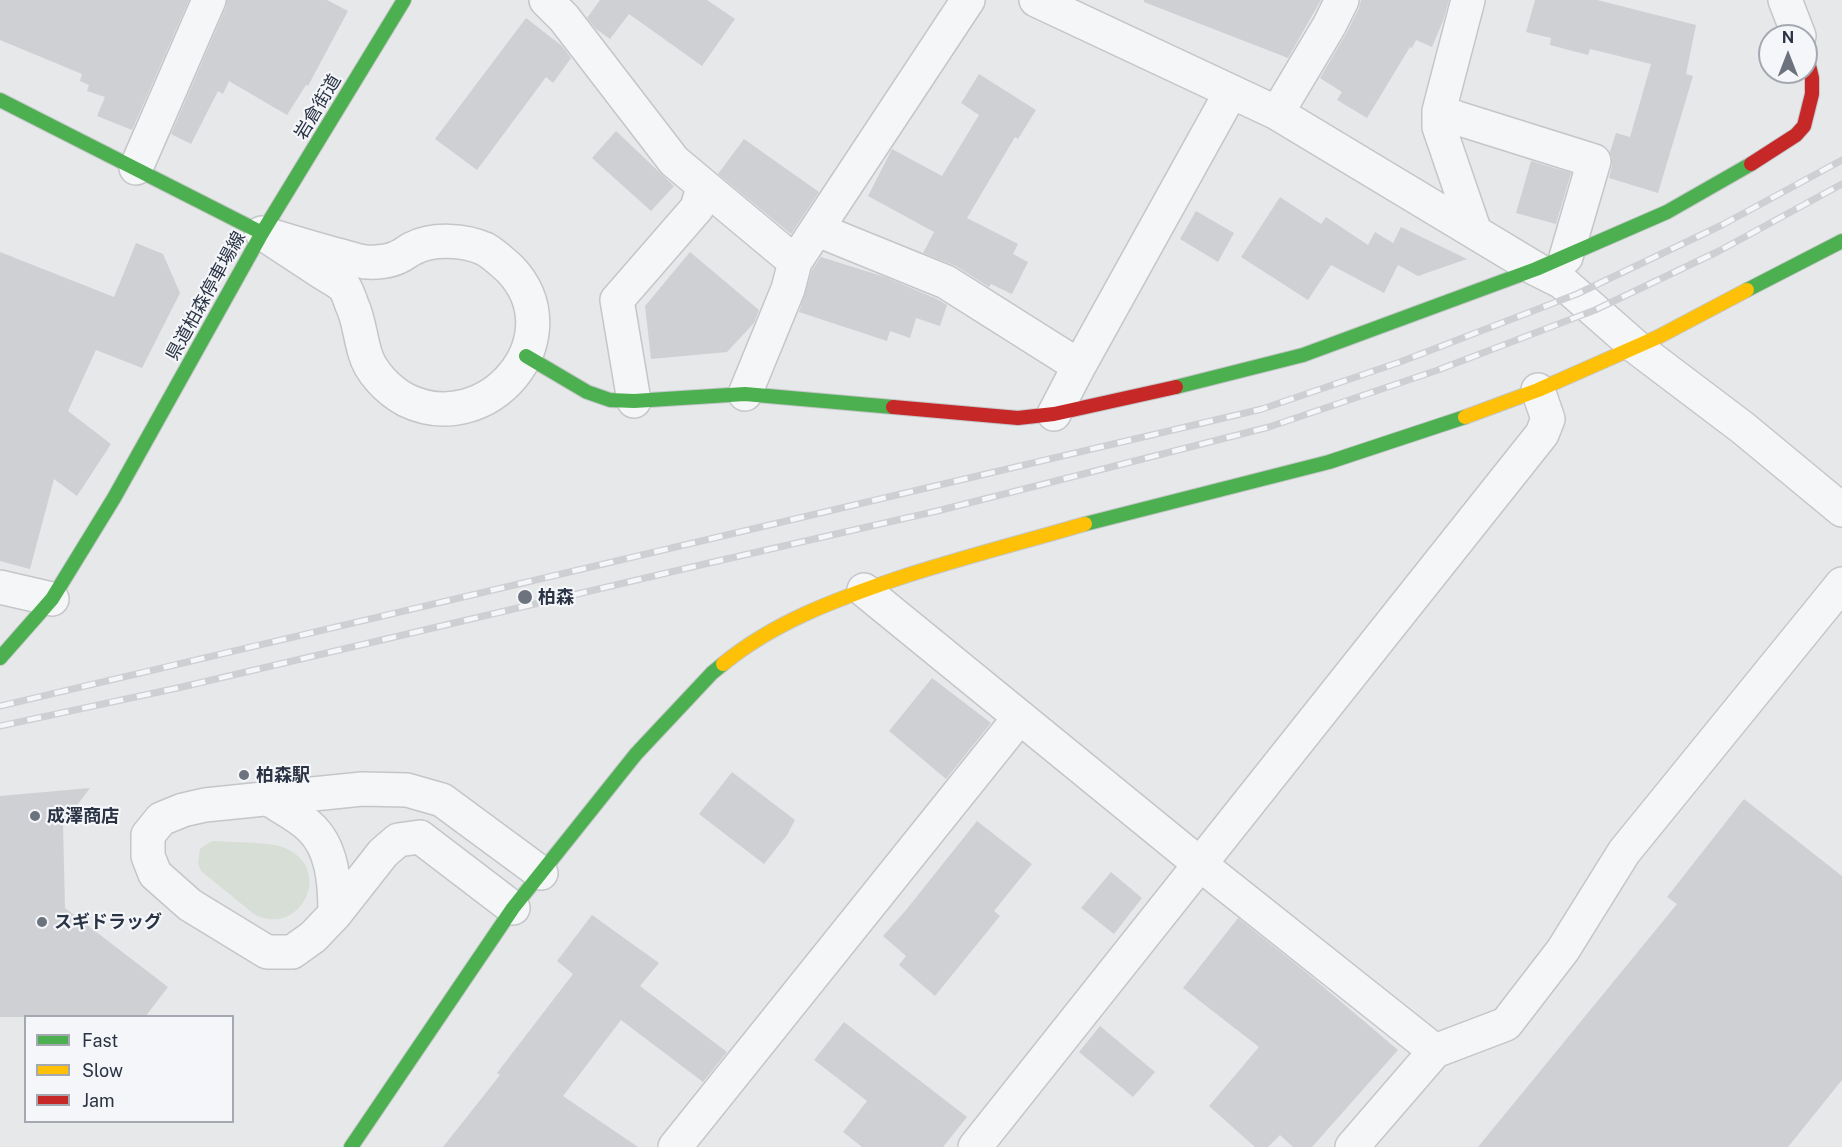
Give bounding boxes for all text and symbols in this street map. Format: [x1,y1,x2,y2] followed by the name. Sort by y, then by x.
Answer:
[1758,24,1818,84] north arrow
[1782,28,1794,47] text: N
[290,71,346,143] street label: 岩倉街道
[162,228,250,364] street label: 県道柏森停車場線
[538,586,574,608] place label: 柏森
[516,588,534,606] marker: 柏森
[256,764,310,786] place label: 柏森駅
[237,768,251,782] marker: 柏森駅
[47,805,119,827] place label: 成澤商店
[28,809,42,823] marker: 成澤商店
[54,911,162,933] place label: スギドラッグ
[35,915,49,929] marker: スギドラッグ
[24,1015,234,1123] legend
[82,1030,118,1051] text: Fast
[82,1060,123,1081] text: Slow
[82,1090,115,1111] text: Jam

